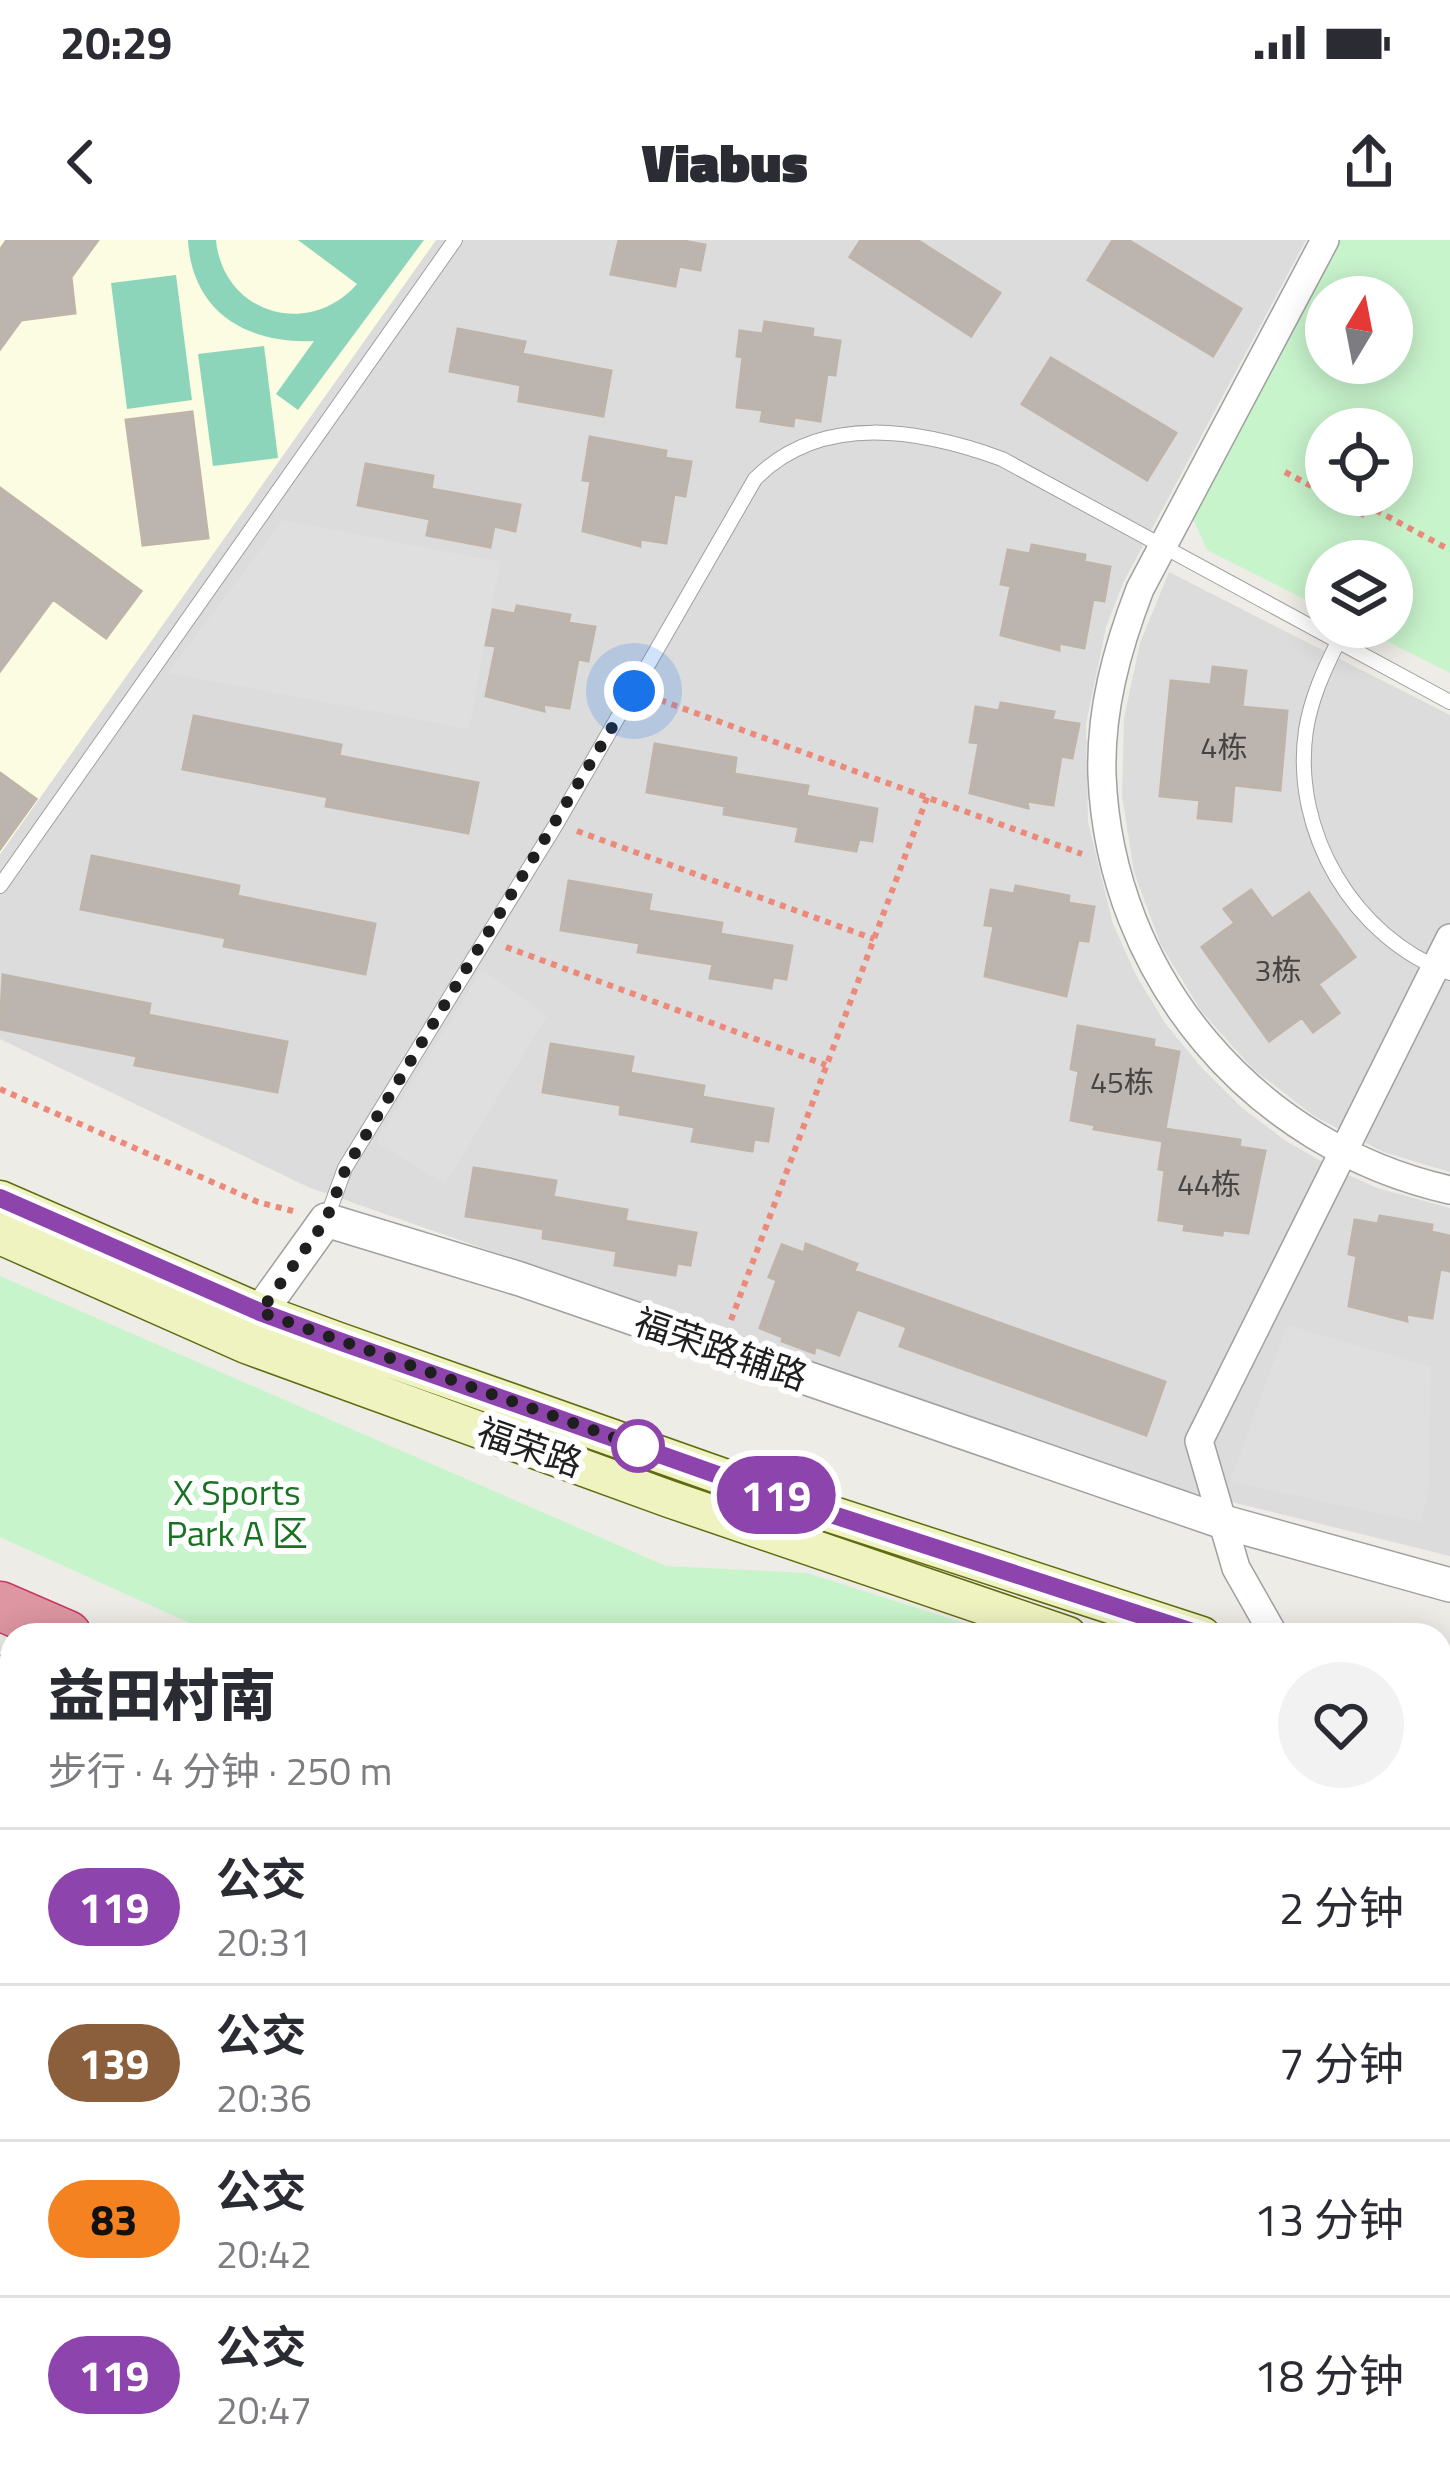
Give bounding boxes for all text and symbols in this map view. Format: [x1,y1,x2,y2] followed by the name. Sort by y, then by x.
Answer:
[60,8,172,76] text: 20:29
[642,121,808,203] text: Viabus
[48,129,114,195] icon: back
[1336,129,1402,195] icon: share
[1305,276,1413,384] north arrow
[1305,276,1413,648] map controls
[1305,408,1413,516] button: locate
[1305,540,1413,648] button: layers
[604,661,664,721] your location
[1201,724,1247,770] house number: 4栋
[1255,947,1301,993] house number: 3栋
[1090,1059,1154,1105] house number: 45栋
[1177,1161,1241,1207] house number: 44栋
[627,1293,815,1404] street label: 福荣路辅路
[470,1403,590,1490] street label: 福荣路
[613,1421,663,1471] unlabelled marker
[707,1456,845,1534] line badge: 119
[741,1463,811,1527] text: 119
[166,1464,308,1560] park label: X Sports Park A 区
[48,1651,276,1738] text: 益田村南
[1278,1662,1404,1788] button: heart
[48,1741,392,1800] text: 步行 · 4 分钟 · 250 m
[216,1844,306,1912] text: 公交
[1279,1873,1404,1941] text: 2 分钟
[79,1875,149,1939] text: 119
[216,1912,312,1971] text: 20:31
[216,2000,306,2068] text: 公交
[1279,2029,1404,2097] text: 7 分钟
[79,2031,149,2095] text: 139
[216,2068,312,2127] text: 20:36
[216,2156,306,2224] text: 公交
[1254,2185,1404,2253] text: 13 分钟
[90,2187,138,2251] text: 83
[216,2224,312,2283] text: 20:42
[216,2312,306,2380] text: 公交
[1254,2341,1404,2409] text: 18 分钟
[79,2343,149,2407] text: 119
[216,2380,312,2439] text: 20:47

